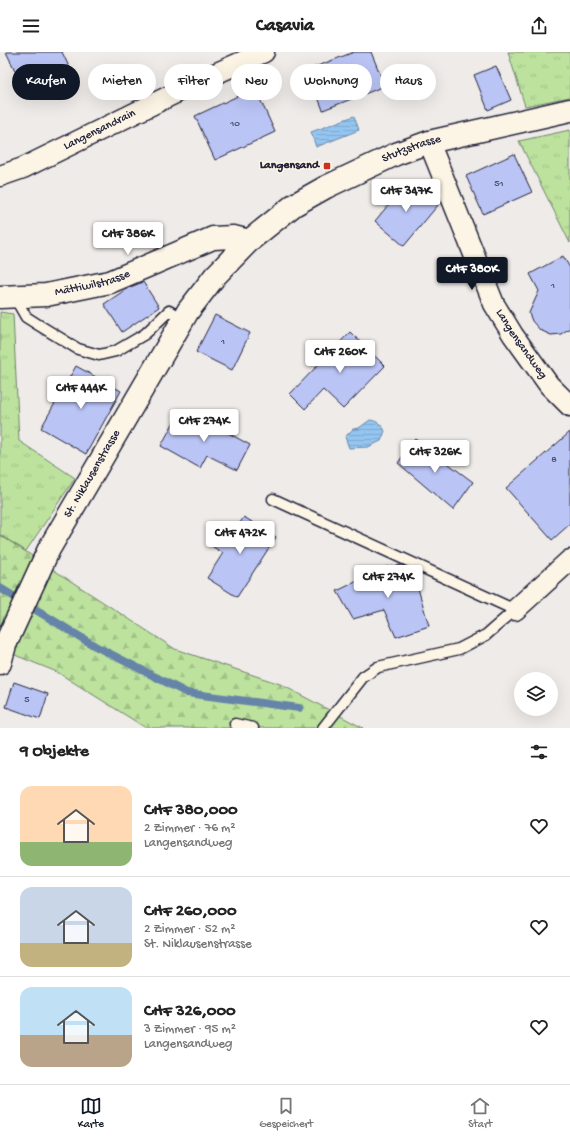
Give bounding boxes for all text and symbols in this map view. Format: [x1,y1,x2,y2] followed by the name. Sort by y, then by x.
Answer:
[20,15,42,37] icon: menu
[528,15,550,37] icon: share
[256,16,314,37] text: Casavia
[12,64,80,100] chip: Kaufen
[88,64,156,100] chip: Mieten
[164,64,223,100] chip: Filter
[231,64,282,100] chip: Neu
[290,64,372,100] chip: Wohnung
[380,64,436,100] chip: Haus
[62,106,138,154] street label: Langensandrain
[229,118,240,130] house number: 10
[380,132,443,166] street label: Stutzstrasse
[260,159,321,173] place label: Langensand
[322,161,332,171] marker: Langensand
[494,178,504,190] house number: 51
[365,179,447,213] pin: CHF 347K
[380,184,432,199] text: CHF 347K
[87,222,169,256] pin: CHF 386K
[102,227,154,242] text: CHF 386K
[431,257,513,291] pin: CHF 380K
[446,262,498,277] text: CHF 380K
[54,267,133,300] street label: Mättiwilstrasse
[550,280,555,292] house number: 1
[492,307,550,382] street label: Langensandweg
[220,336,225,348] house number: 1
[299,340,381,374] pin: CHF 260K
[314,345,366,360] text: CHF 260K
[40,376,122,410] pin: CHF 444K
[56,381,106,396] text: CHF 444K
[163,409,245,443] pin: CHF 274K
[179,414,229,429] text: CHF 274K
[62,427,124,521] street label: St. Niklausenstrasse
[394,440,476,474] pin: CHF 326K
[409,445,461,460] text: CHF 326K
[551,454,557,466] house number: 8
[199,521,281,555] pin: CHF 472K
[215,526,265,541] text: CHF 472K
[347,565,429,599] pin: CHF 274K
[363,570,413,585] text: CHF 274K
[514,672,558,716] map controls
[514,672,558,716] button: layers
[24,694,30,706] house number: 5
[528,741,550,763] icon: filters
[20,742,89,762] text: 9 Objekte
[144,801,238,821] text: CHF 380,000
[52,802,100,850] icon: home
[528,815,550,837] icon: heart
[144,821,236,836] text: 2 Zimmer · 76 m²
[144,836,232,851] text: Langensandweg
[144,902,237,922] text: CHF 260,000
[52,903,100,951] icon: home
[528,916,550,938] icon: heart
[144,922,235,937] text: 2 Zimmer · 52 m²
[144,937,252,952] text: St. Niklausenstrasse
[144,1002,236,1022] text: CHF 326,000
[52,1003,100,1051] icon: home
[528,1016,550,1038] icon: heart
[144,1022,236,1037] text: 3 Zimmer · 95 m²
[144,1037,232,1052] text: Langensandweg
[78,1095,104,1131] tab: Karte
[259,1095,313,1131] tab: Gespeichert
[468,1095,492,1131] tab: Start

